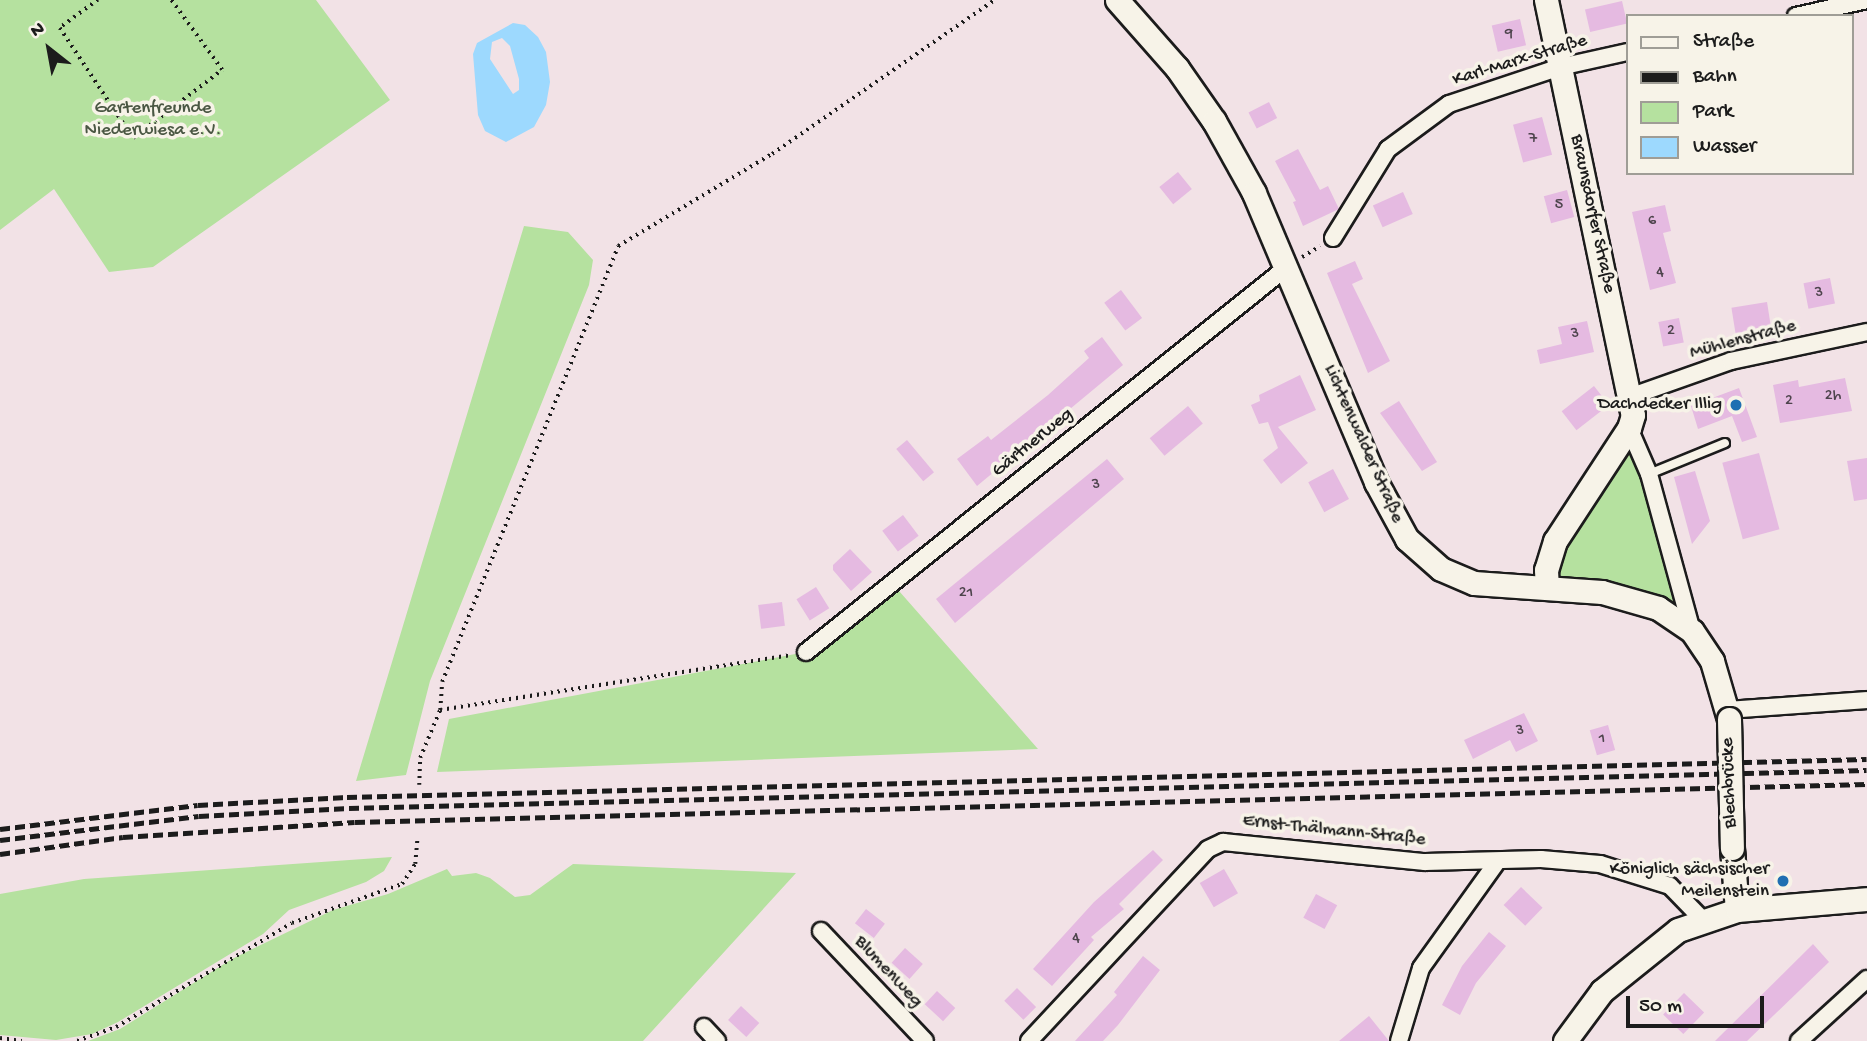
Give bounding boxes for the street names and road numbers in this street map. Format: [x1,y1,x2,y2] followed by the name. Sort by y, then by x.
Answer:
[1450,30,1590,92] street label: Karl-Marx-Straße
[1564,133,1620,295] street label: Braunsdorfer Straße
[1688,315,1798,365] street label: Mühlenstraße
[1318,361,1408,527] street label: Lichtenwalder Straße
[988,403,1078,483] street label: Gärtnerweg
[1717,737,1743,829] street label: Blechbrücke
[1241,810,1427,852] street label: Ernst-Thälmann-Straße
[849,931,927,1013] street label: Blumenweg

